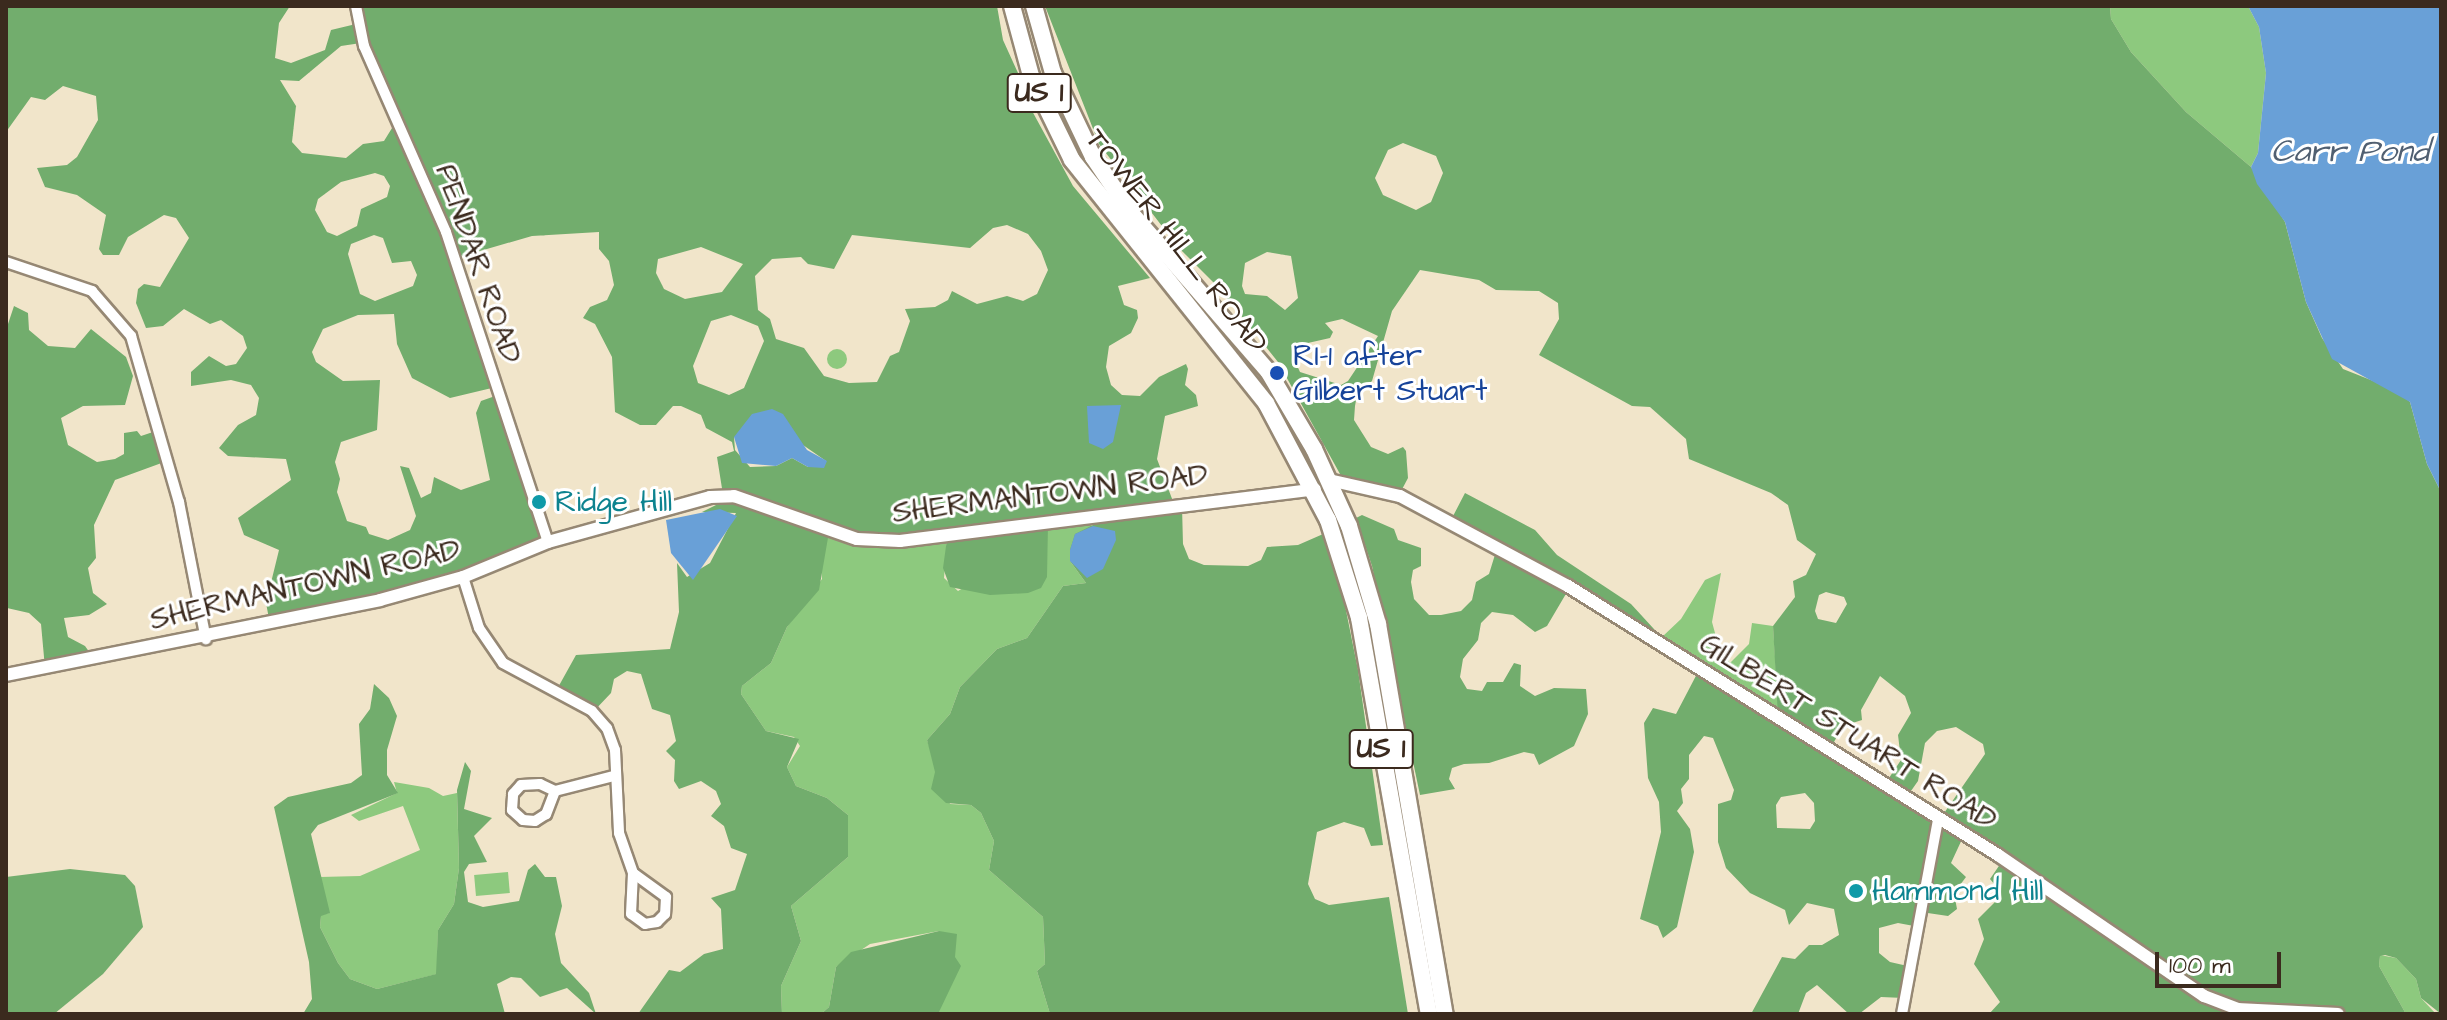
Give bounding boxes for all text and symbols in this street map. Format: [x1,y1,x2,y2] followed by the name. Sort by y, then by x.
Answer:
[1005,69,1073,117] road number: US 1
[1077,122,1275,360] street label: TOWER HILL ROAD
[2271,133,2429,171] water label: Carr Pond
[427,160,529,368] street label: PENDAR ROAD
[1293,338,1487,408] place label: RI-1 after Gilbert Stuart
[1268,364,1286,382] marker: RI-1 after Gilbert Stuart
[890,457,1210,531] street label: SHERMANTOWN ROAD
[555,484,672,520] place label: Ridge Hill
[530,493,548,511] marker: Ridge Hill
[146,532,464,638] street label: SHERMANTOWN ROAD
[1693,626,2003,838] street label: GILBERT STUART ROAD
[1347,725,1415,773] road number: US 1
[1872,873,2044,909] place label: Hammond Hill
[1847,882,1865,900] marker: Hammond Hill
[2159,936,2285,986] scale bar
[2169,949,2231,983] text: 100 m

